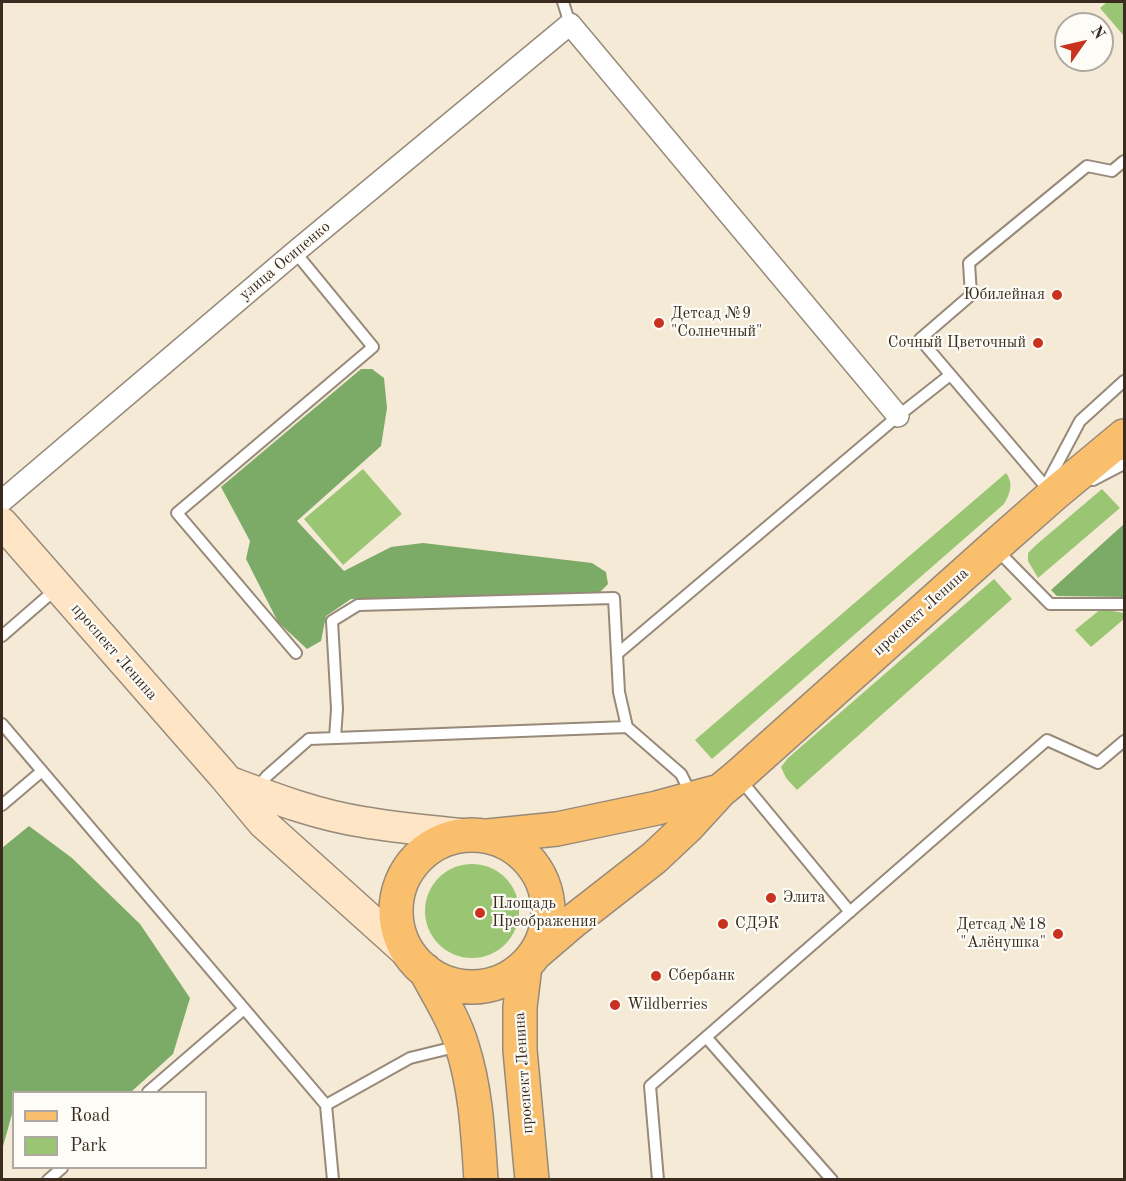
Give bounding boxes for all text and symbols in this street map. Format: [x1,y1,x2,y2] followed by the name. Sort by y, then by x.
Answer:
[1054,12,1114,72] north arrow
[1087,24,1107,43] text: N
[236,217,334,305] street label: улица Осипенко
[963,285,1045,305] place label: Юбилейная
[1050,288,1064,302] marker: Юбилейная
[671,304,762,342] place label: Детсад №9 "Солнечный"
[652,316,666,330] marker: Детсад №9 "Солнечный"
[888,333,1026,353] place label: Сочный Цветочный
[1031,336,1045,350] marker: Сочный Цветочный
[869,564,973,660] street label: проспект Ленина
[67,600,161,704] street label: проспект Ленина
[783,888,825,908] place label: Элита
[764,891,778,905] marker: Элита
[492,894,597,932] place label: Площадь Преображения
[473,906,487,920] marker: Площадь Преображения
[735,914,779,934] place label: СДЭК
[956,915,1046,953] place label: Детсад №18 "Алёнушка"
[716,917,730,931] marker: СДЭК
[1051,927,1065,941] marker: Детсад №18 "Алёнушка"
[668,966,735,986] place label: Сбербанк
[649,969,663,983] marker: Сбербанк
[627,995,708,1015] place label: Wildberries
[608,998,622,1012] marker: Wildberries
[510,1011,538,1135] street label: проспект Ленина
[12,1091,207,1169] legend
[70,1107,110,1125] text: Road
[70,1137,107,1155] text: Park

